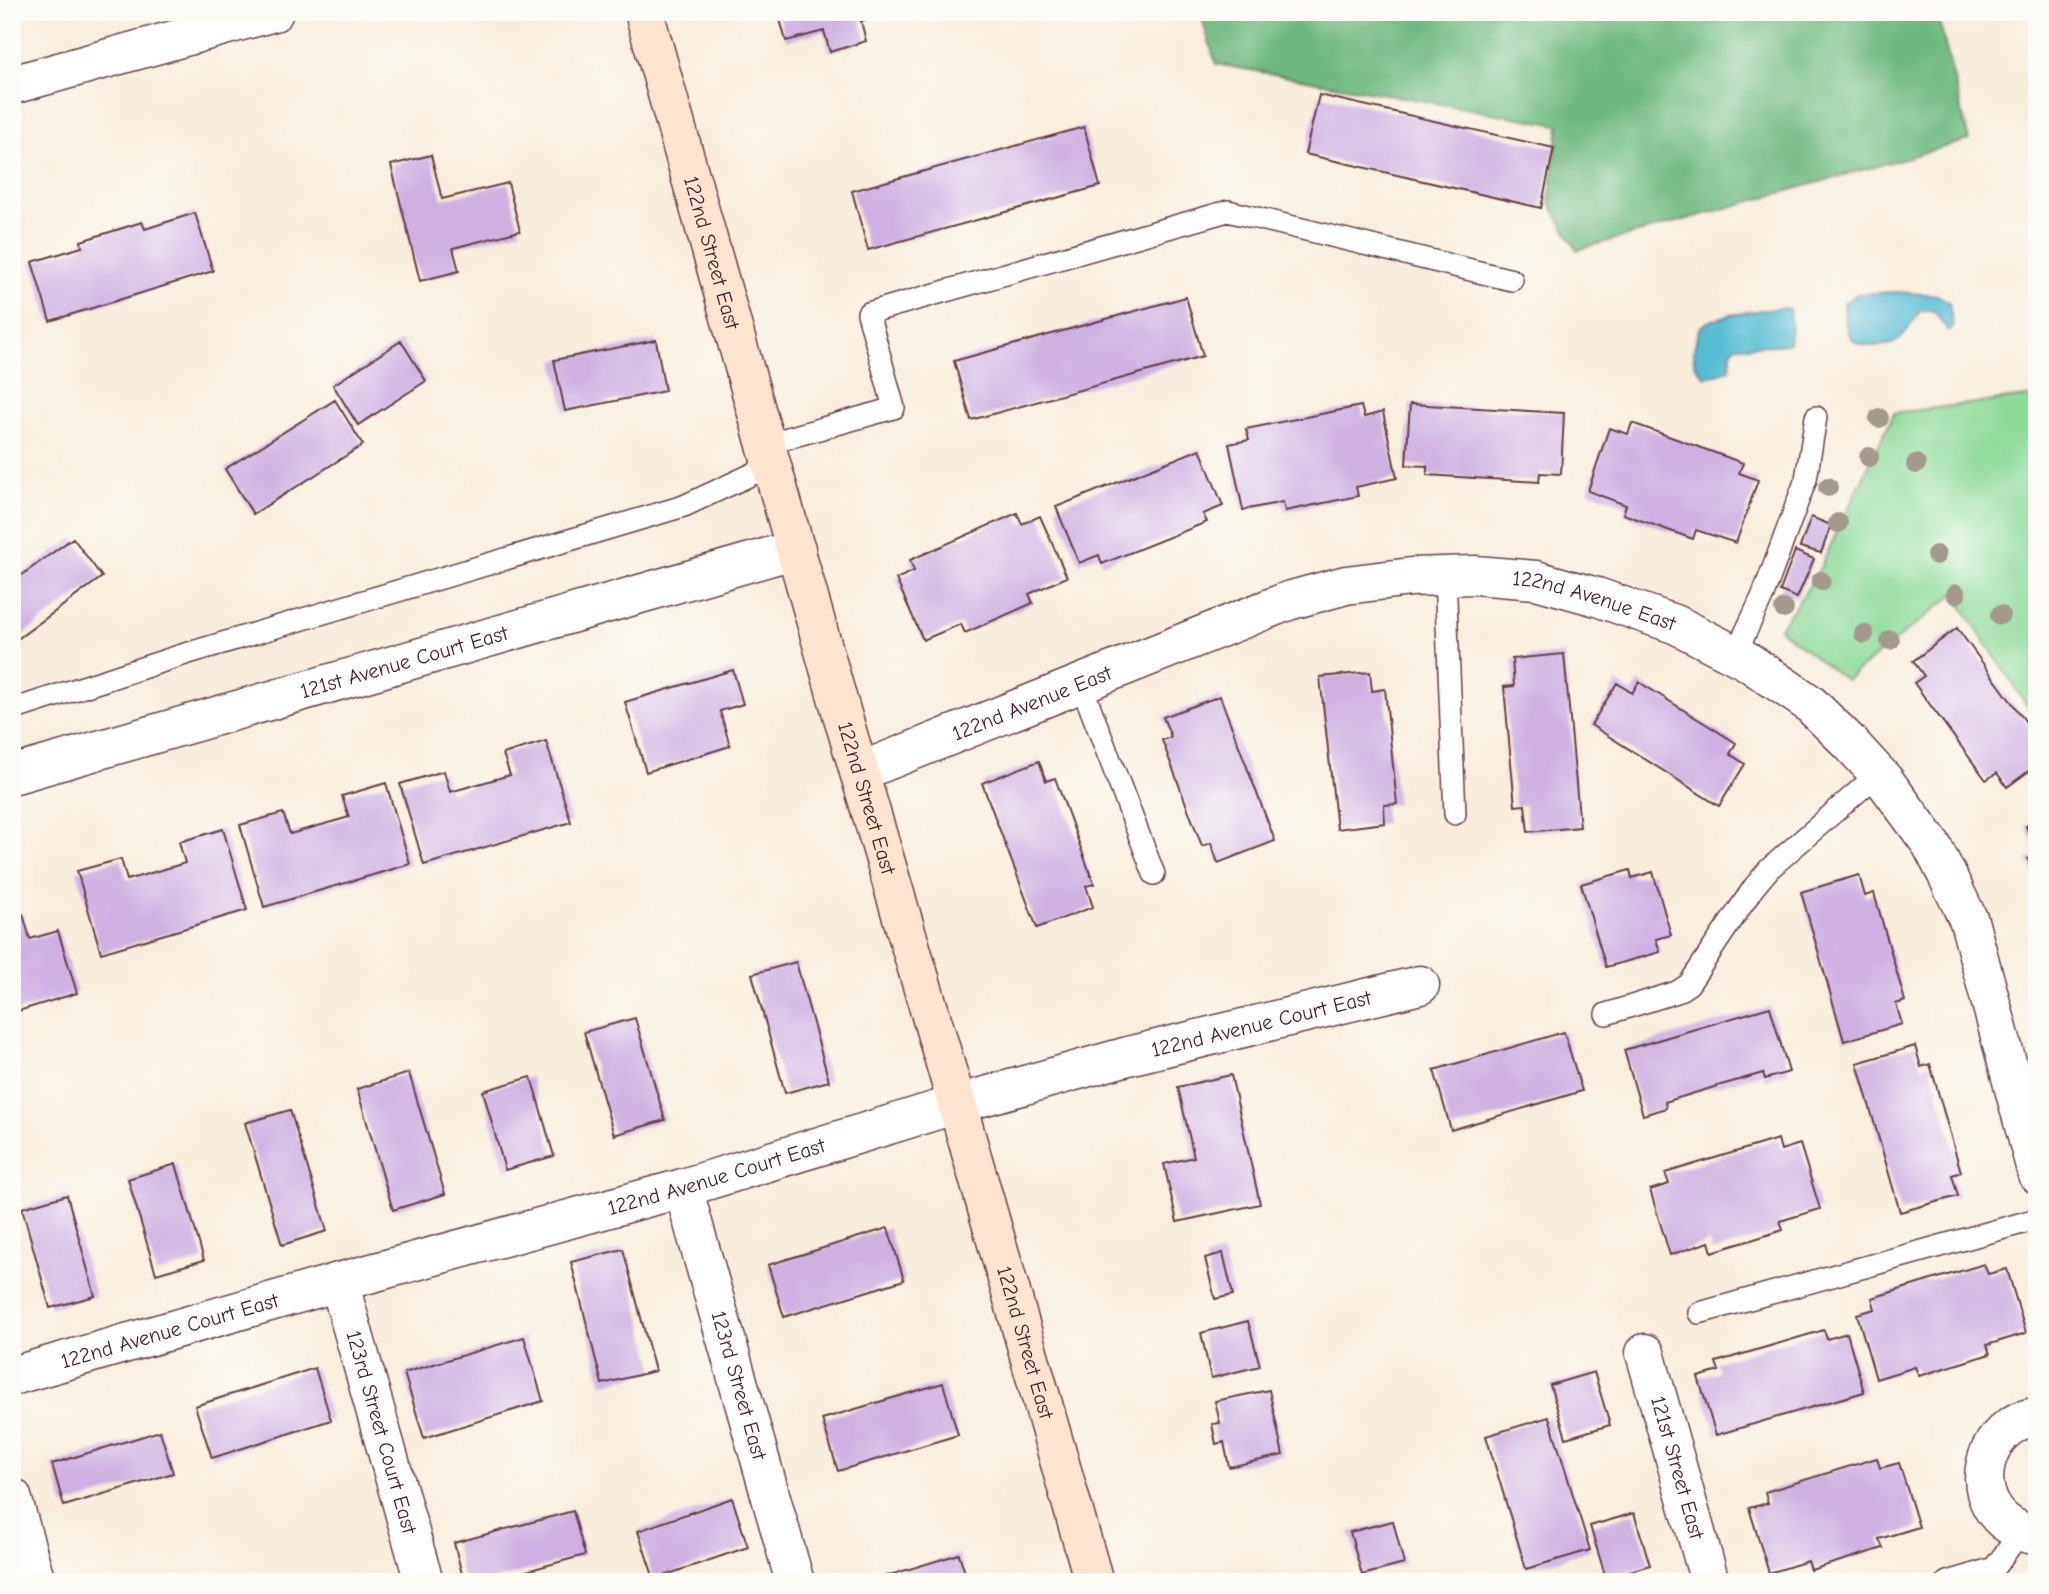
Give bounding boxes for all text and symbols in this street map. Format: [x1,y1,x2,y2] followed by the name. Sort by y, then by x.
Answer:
[679,173,745,333] street label: 122nd Street East
[1512,566,1680,636] street label: 122nd Avenue East
[298,620,512,703] street label: 121st Avenue Court East
[949,660,1116,746] street label: 122nd Avenue East
[833,719,901,878] street label: 122nd Street East
[1149,985,1374,1062] street label: 122nd Avenue Court East
[605,1133,829,1220] street label: 122nd Avenue Court East
[992,1263,1059,1423] street label: 122nd Street East
[58,1288,282,1373] street label: 122nd Avenue Court East
[706,1308,772,1463] street label: 123rd Street East
[341,1328,422,1537] street label: 123rd Street Court East
[1646,1393,1709,1543] street label: 121st Street East

